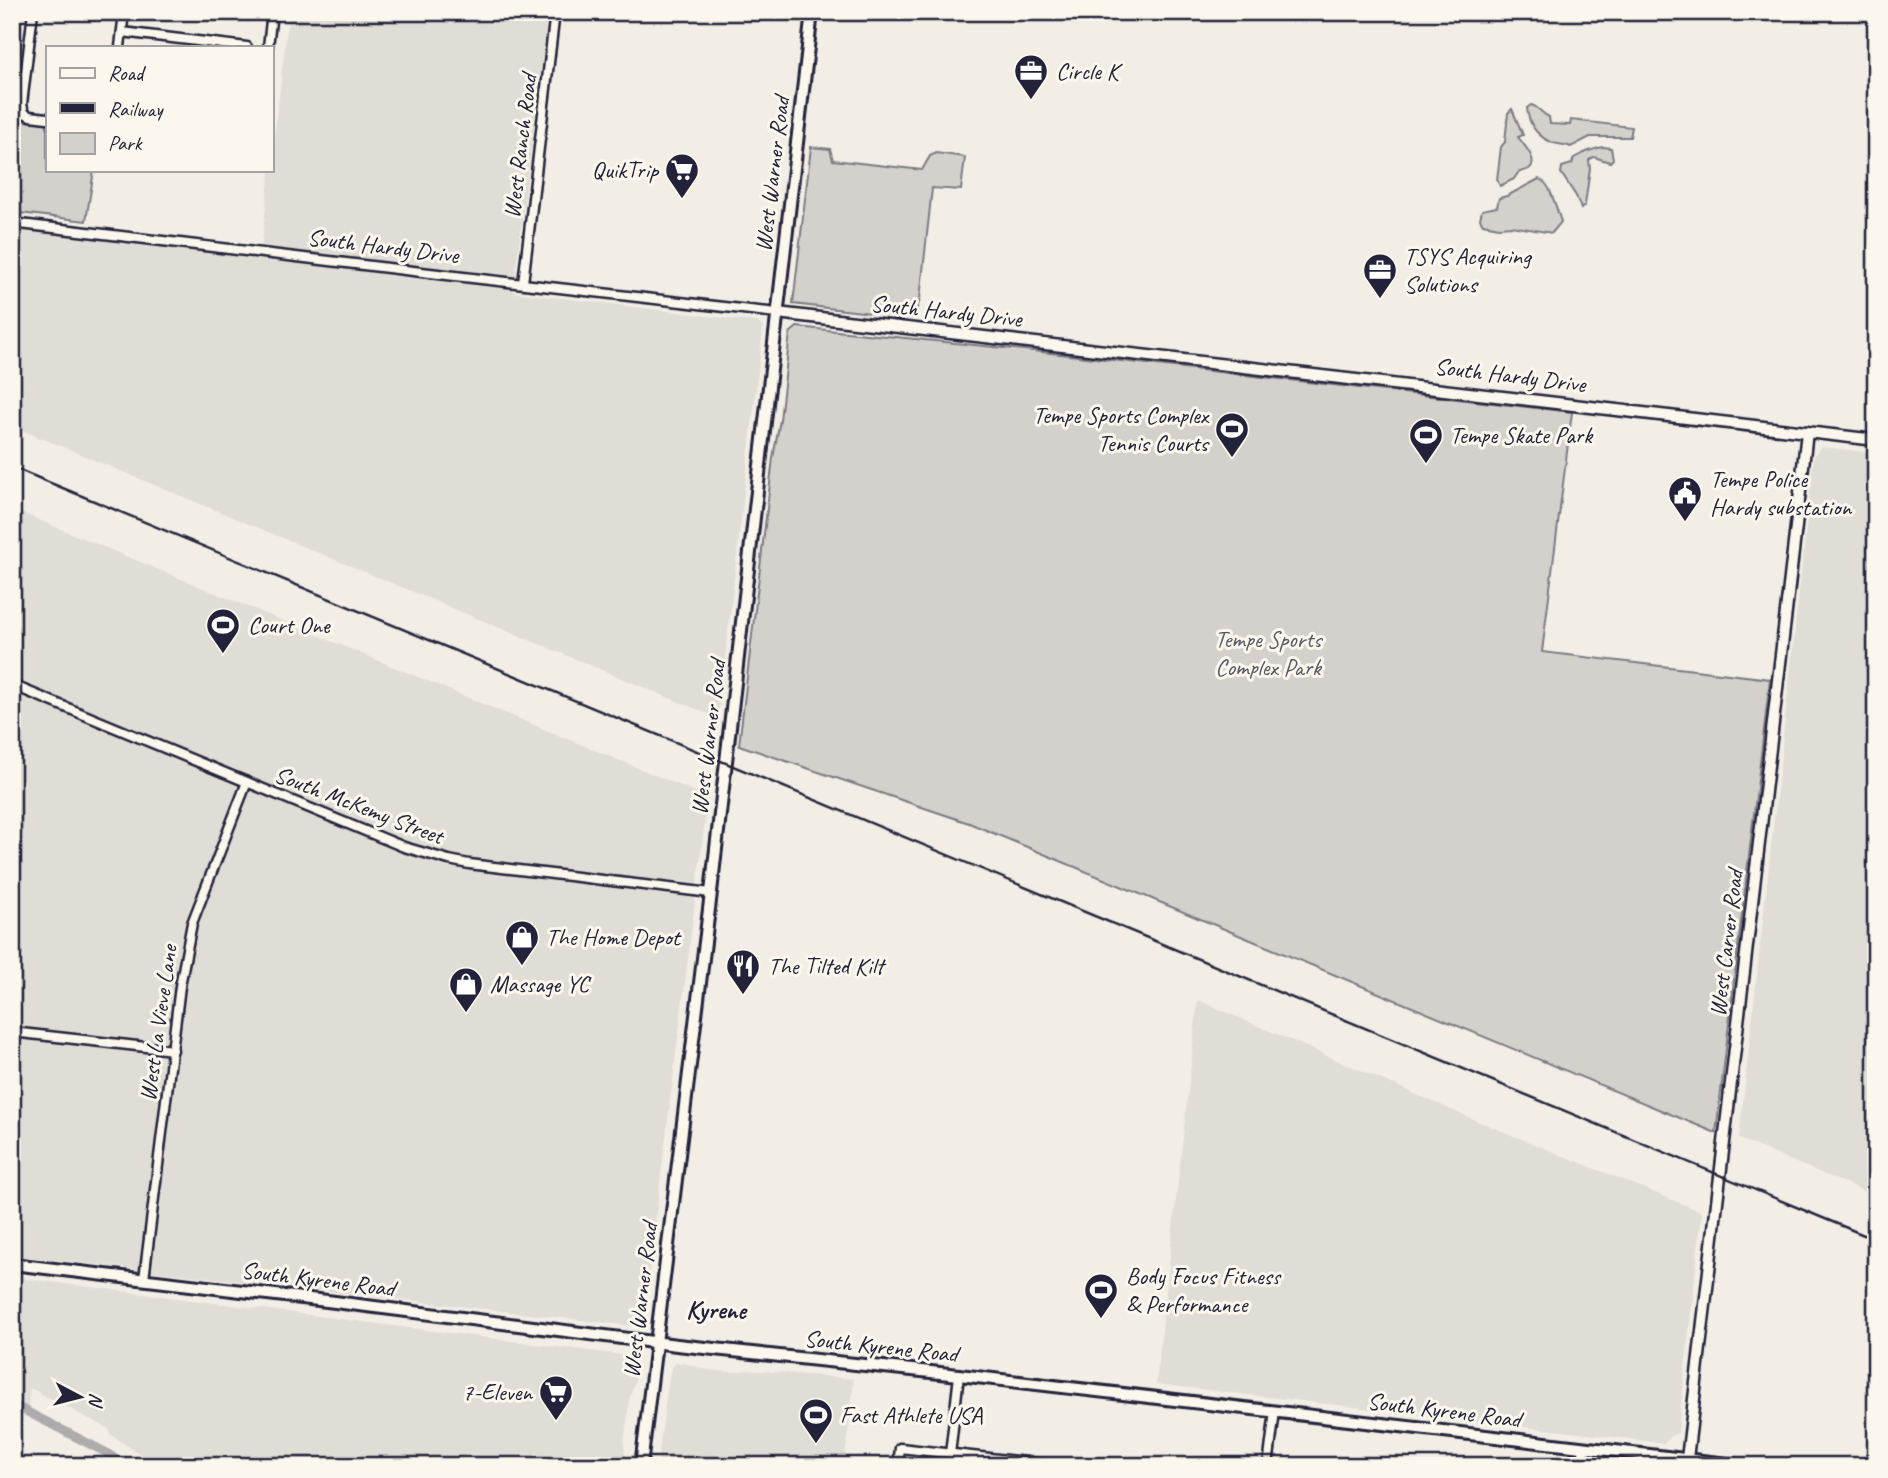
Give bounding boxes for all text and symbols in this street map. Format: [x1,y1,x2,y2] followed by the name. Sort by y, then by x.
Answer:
[46,46,273,172] legend
[1012,52,1050,101] office icon: Circle K
[1056,56,1124,86] place label: Circle K
[108,60,147,86] text: Road
[496,69,544,220] street label: West Ranch Road
[748,91,797,253] street label: West Warner Road
[108,96,164,122] text: Railway
[108,130,143,156] text: Park
[663,151,701,200] supermarket icon: QuikTrip
[592,155,660,185] place label: QuikTrip
[306,222,462,270] street label: South Hardy Drive
[1404,241,1533,299] place label: TSYS Acquiring Solutions
[1361,251,1399,300] office icon: TSYS Acquiring Solutions
[869,288,1025,334] street label: South Hardy Drive
[1433,351,1589,399] street label: South Hardy Drive
[1033,400,1210,458] place label: Tempe Sports Complex Tennis Courts
[1213,410,1251,459] sports icon: Tempe Sports Complex Tennis Courts
[1407,416,1445,465] sports icon: Tempe Skate Park
[1450,420,1594,450] place label: Tempe Skate Park
[1710,464,1852,522] place label: Tempe Police Hardy substation
[1666,474,1704,523] public building icon: Tempe Police Hardy substation
[204,606,242,655] sports icon: Court One
[248,610,332,640] place label: Court One
[1215,624,1323,682] park label: Tempe Sports Complex Park
[684,654,733,816] street label: West Warner Road
[270,759,450,852] street label: South McKemy Street
[1702,864,1750,1018] street label: West Carver Road
[503,918,541,967] shop icon: The Home Depot
[546,922,682,952] place label: The Home Depot
[132,941,184,1103] street label: West La Vieve Lane
[724,947,762,996] restaurant icon: The Tilted Kilt
[768,951,886,981] place label: The Tilted Kilt
[447,965,485,1014] shop icon: Massage YC
[490,969,592,999] place label: Massage YC
[616,1217,665,1379] street label: West Warner Road
[240,1255,400,1304] street label: South Kyrene Road
[1126,1261,1282,1319] place label: Body Focus Fitness & Performance
[1082,1271,1120,1320] sports icon: Body Focus Fitness & Performance
[686,1293,748,1326] district label: Kyrene
[803,1323,963,1369] street label: South Kyrene Road
[46,1362,116,1432] north arrow
[537,1373,575,1422] supermarket icon: 7-Eleven
[462,1377,533,1407] place label: 7-Eleven
[1366,1386,1526,1435] street label: South Kyrene Road
[83,1392,109,1409] text: N
[797,1396,835,1445] sports icon: Fast Athlete USA
[840,1400,983,1430] place label: Fast Athlete USA

